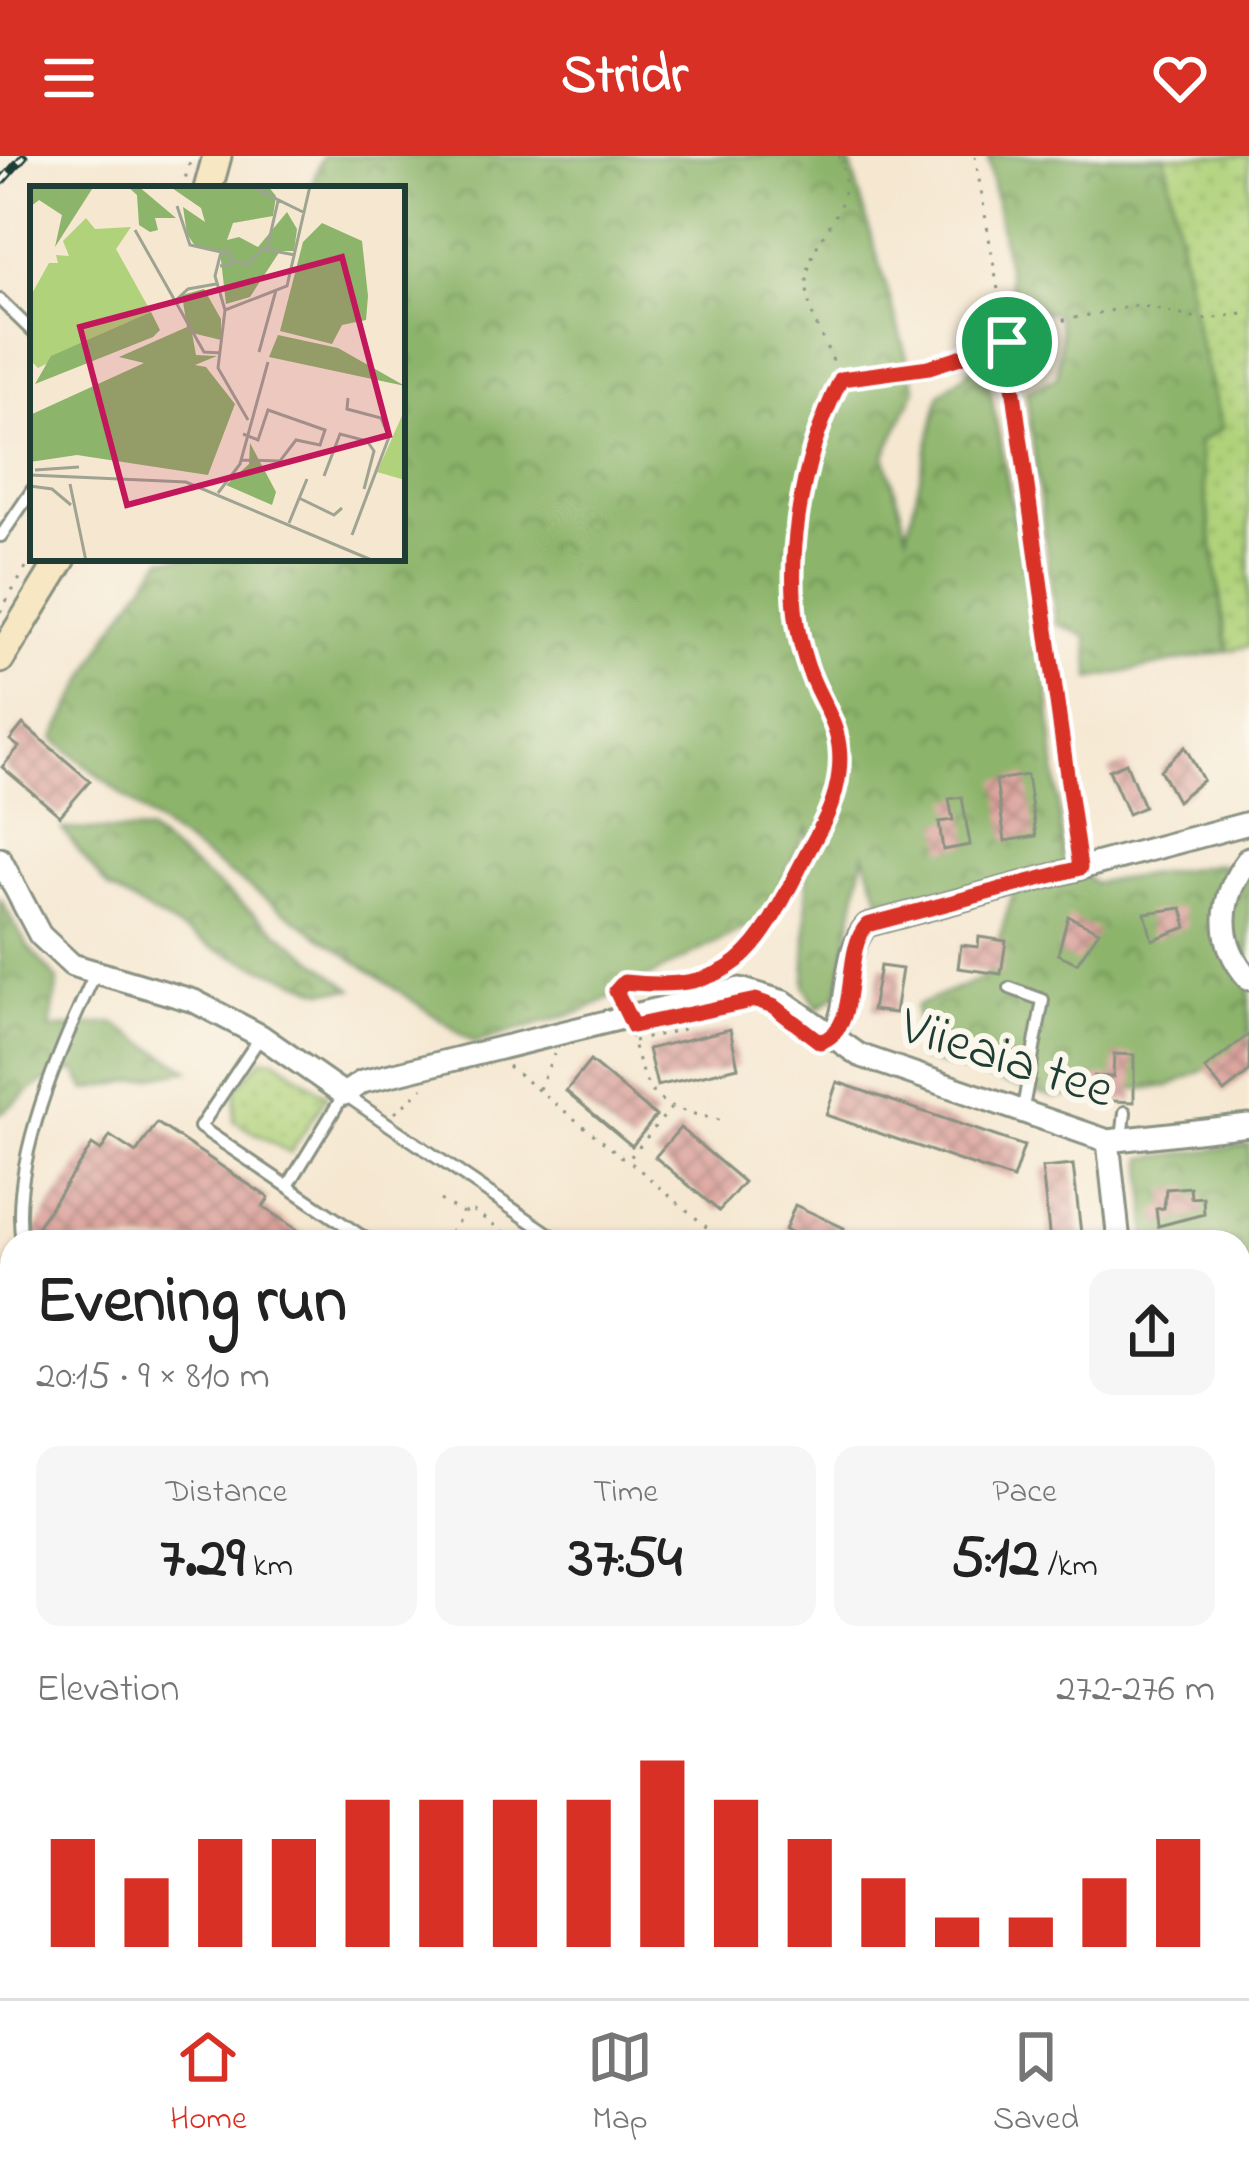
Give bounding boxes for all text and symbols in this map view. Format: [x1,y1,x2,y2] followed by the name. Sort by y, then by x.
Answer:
[561,39,688,117] text: Stridr
[36,45,102,111] icon: menu
[1147,45,1213,111] icon: heart
[30,186,405,561] inset map
[956,291,1058,393] pin
[974,309,1040,375] icon: arrive
[889,989,1123,1132] street label: Viieaia tee
[36,1256,347,1352] text: Evening run
[1089,1269,1215,1395] button: share
[36,1349,270,1406] text: 20:15 · 9 × 810 m
[166,1469,287,1517] text: Distance
[593,1469,658,1517] text: Time
[992,1469,1057,1517] text: Pace
[160,1517,245,1604] text: 7.29
[569,1517,682,1604] text: 37:54
[951,1517,1039,1604] text: 5:12
[245,1543,293,1591] text: km
[1039,1543,1098,1591] text: /km
[36,1662,179,1719] text: Elevation
[1056,1662,1215,1719] text: 272–276 m
[170,2024,247,2144] tab: Home
[587,2024,653,2144] tab: Map
[993,2024,1079,2144] tab: Saved

